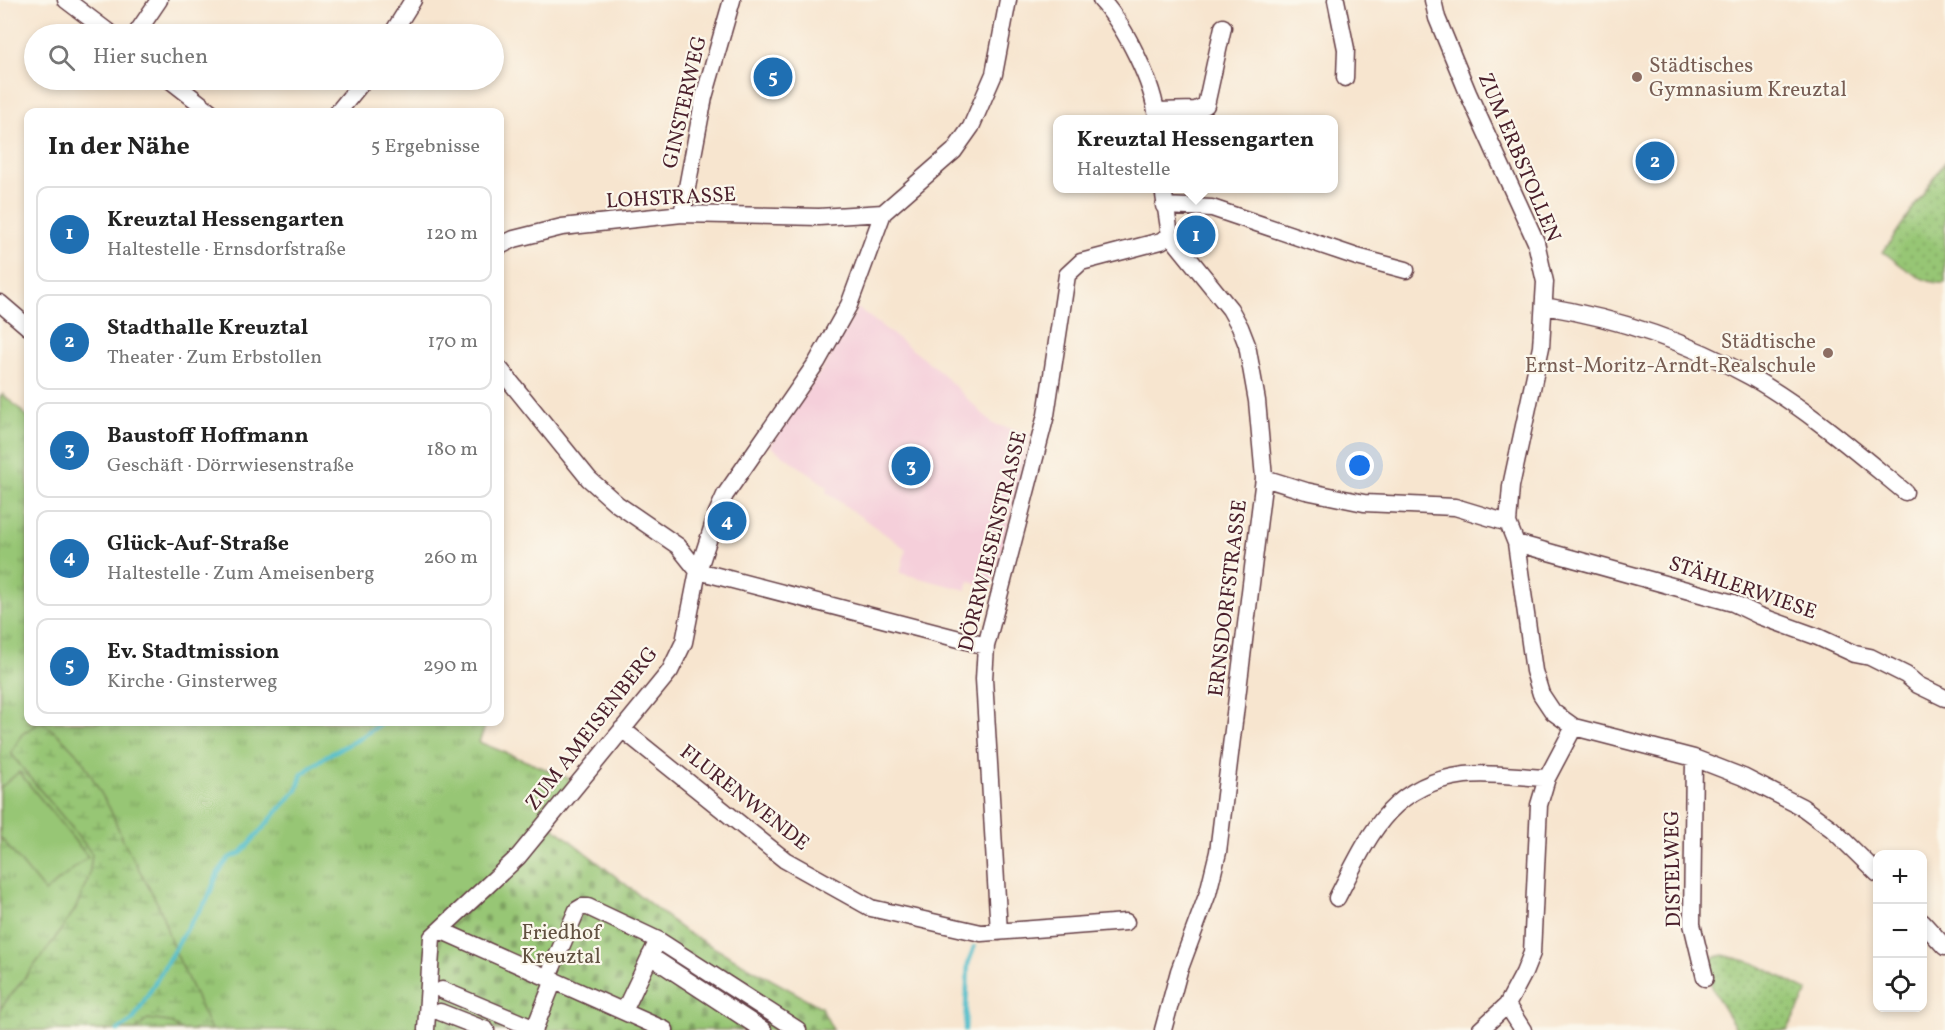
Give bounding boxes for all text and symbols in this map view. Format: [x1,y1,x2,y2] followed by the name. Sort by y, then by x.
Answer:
[24,24,504,90] search box
[656,33,715,172] street label: GINSTERWEG
[45,41,78,74] icon: search
[93,42,208,73] text: Hier suchen
[1649,52,1847,105] place label: Städtisches Gymnasium Kreuztal
[754,54,792,100] pin: 5
[1470,69,1567,247] street label: ZUM ERBSTOLLEN
[1630,70,1644,84] marker: Städtisches Gymnasium Kreuztal
[1053,115,1338,193] popup
[1077,125,1314,156] text: Kreuztal Hessengarten
[48,129,190,165] text: In der Nähe
[371,133,480,161] text: 5 Ergebnisse
[1636,138,1674,184] pin: 2
[1077,156,1170,184] text: Haltestelle
[605,181,737,216] street label: LOHSTRASSE
[107,205,344,236] text: Kreuztal Hessengarten
[1176,212,1216,258] pin: 1
[65,220,74,248] text: 1
[426,220,478,248] text: 120 m
[107,236,346,264] text: Haltestelle · Ernsdorfstraße
[107,313,308,344] text: Stadthalle Kreuztal
[64,328,75,356] text: 2
[428,328,478,356] text: 170 m
[1525,328,1816,381] place label: Städtische Ernst-Moritz-Arndt-Realschule
[107,344,322,372] text: Theater · Zum Erbstollen
[1821,346,1835,360] marker: Städtische Ernst-Moritz-Arndt-Realschule
[107,421,309,452] text: Baustoff Hoffmann
[952,428,1035,655] street label: DÖRRWIESENSTRASSE
[64,436,75,464] text: 3
[426,436,478,464] text: 180 m
[892,444,930,488] pin: 3
[1345,451,1374,480] your location
[107,452,354,480] text: Geschäft · Dörrwiesenstraße
[708,498,746,544] pin: 4
[1202,498,1255,698] street label: ERNSDORFSTRASSE
[107,529,289,560] text: Glück-Auf-Straße
[63,544,76,572] text: 4
[423,544,478,572] text: 260 m
[1665,550,1820,627] street label: STÄHLERWIESE
[107,560,374,588] text: Haltestelle · Zum Ameisenberg
[107,637,279,668] text: Ev. Stadtmission
[519,641,665,817] street label: ZUM AMEISENBERG
[65,652,74,680] text: 5
[423,652,478,680] text: 290 m
[107,668,278,696] text: Kirche · Ginsterweg
[673,738,815,858] street label: FLURENWENDE
[1658,810,1689,928] street label: DISTELWEG
[1873,850,1927,1012] map controls
[1873,850,1927,904] button: +
[1873,904,1927,958] button: −
[521,919,602,972] park label: Friedhof Kreuztal
[1873,958,1927,1012] button: locate

